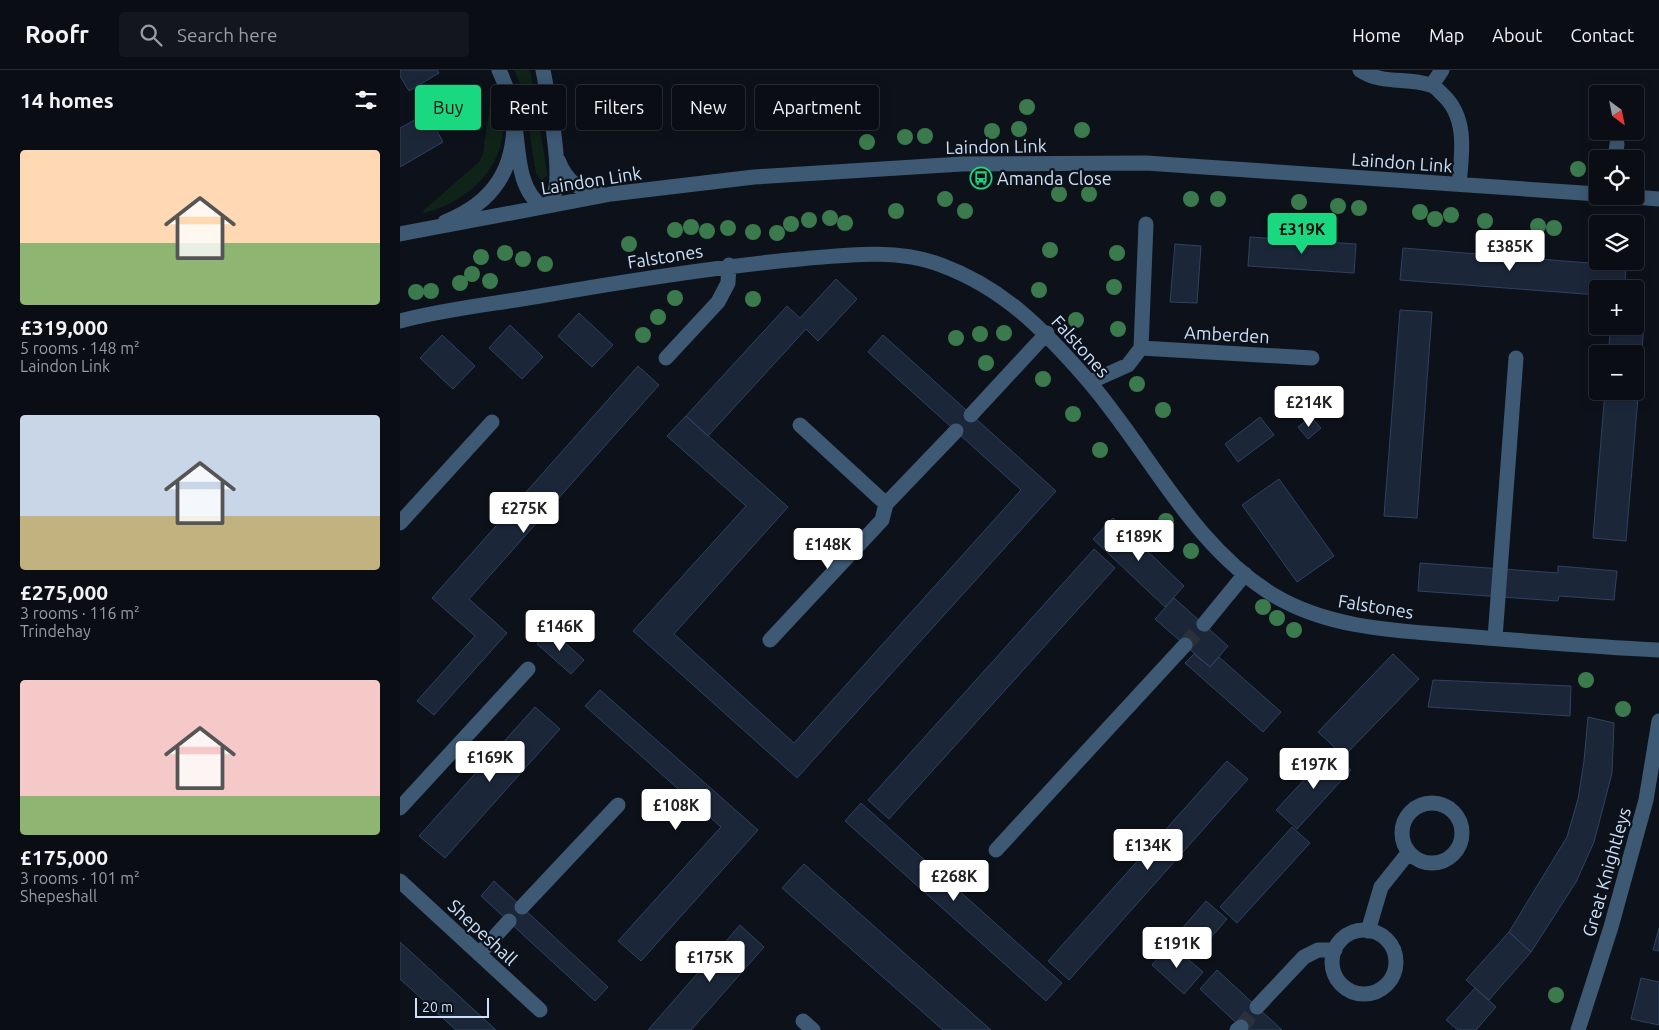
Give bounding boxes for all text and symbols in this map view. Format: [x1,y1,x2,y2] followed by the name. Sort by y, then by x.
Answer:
[119,12,469,57] search box
[25,21,89,48] text: Roofr
[137,21,165,49] icon: search
[177,24,277,46] text: Search here
[1352,25,1401,45] text: Home
[1429,25,1464,45] text: Map
[1492,25,1542,45] text: About
[1570,25,1634,45] text: Contact
[415,85,481,130] chip: Buy
[491,85,566,130] chip: Rent
[576,85,662,130] chip: Filters
[672,85,745,130] chip: New
[755,85,879,130] chip: Apartment
[1589,85,1644,140] north arrow
[1589,85,1644,400] map controls
[352,86,380,114] icon: filters
[20,88,114,112] text: 14 homes
[945,135,1047,157] street label: Laindon Link
[1351,148,1453,176] street label: Laindon Link
[1589,150,1644,205] button: locate
[539,162,643,198] street label: Laindon Link
[969,166,993,190] bus stop icon: Amanda Close
[997,168,1112,188] place label: Amanda Close
[155,183,245,273] icon: home
[1267,212,1337,255] pin: £319K
[1589,215,1644,270] button: layers
[1279,220,1325,238] text: £319K
[1475,230,1545,272] pin: £385K
[1487,237,1533,255] text: £385K
[626,240,704,272] street label: Falstones
[1589,280,1644,335] button: +
[1048,311,1114,381] street label: Falstones
[20,315,108,339] text: £319,000
[1184,322,1270,346] street label: Amberden
[20,339,140,357] text: 5 rooms · 148 m²
[1589,345,1644,400] button: −
[20,357,110,375] text: Laindon Link
[1274,386,1344,428] pin: £214K
[1286,393,1332,411] text: £214K
[155,448,245,538] icon: home
[489,492,559,534] pin: £275K
[501,499,547,517] text: £275K
[1104,520,1174,562] pin: £189K
[1116,527,1162,545] text: £189K
[793,528,863,570] pin: £148K
[805,535,851,553] text: £148K
[20,580,108,604] text: £275,000
[1337,590,1415,622] street label: Falstones
[20,604,140,622] text: 3 rooms · 116 m²
[525,610,595,652] pin: £146K
[537,617,583,635] text: £146K
[20,622,91,640] text: Trindehay
[155,713,245,803] icon: home
[455,740,525,783] pin: £169K
[467,748,513,766] text: £169K
[1279,748,1349,790] pin: £197K
[1291,755,1337,773] text: £197K
[641,788,711,831] pin: £108K
[653,796,699,814] text: £108K
[1578,805,1634,939] street label: Great Knightleys
[1113,828,1183,871] pin: £134K
[1125,836,1171,854] text: £134K
[20,845,108,869] text: £175,000
[919,860,989,902] pin: £268K
[931,867,977,885] text: £268K
[20,869,140,887] text: 3 rooms · 101 m²
[20,887,97,905] text: Shepeshall
[444,895,522,969] street label: Shepeshall
[1142,926,1212,969] pin: £191K
[1154,934,1200,952] text: £191K
[675,940,745,983] pin: £175K
[687,948,733,966] text: £175K
[415,995,489,1018] scale bar
[422,999,453,1015] text: 20 m

